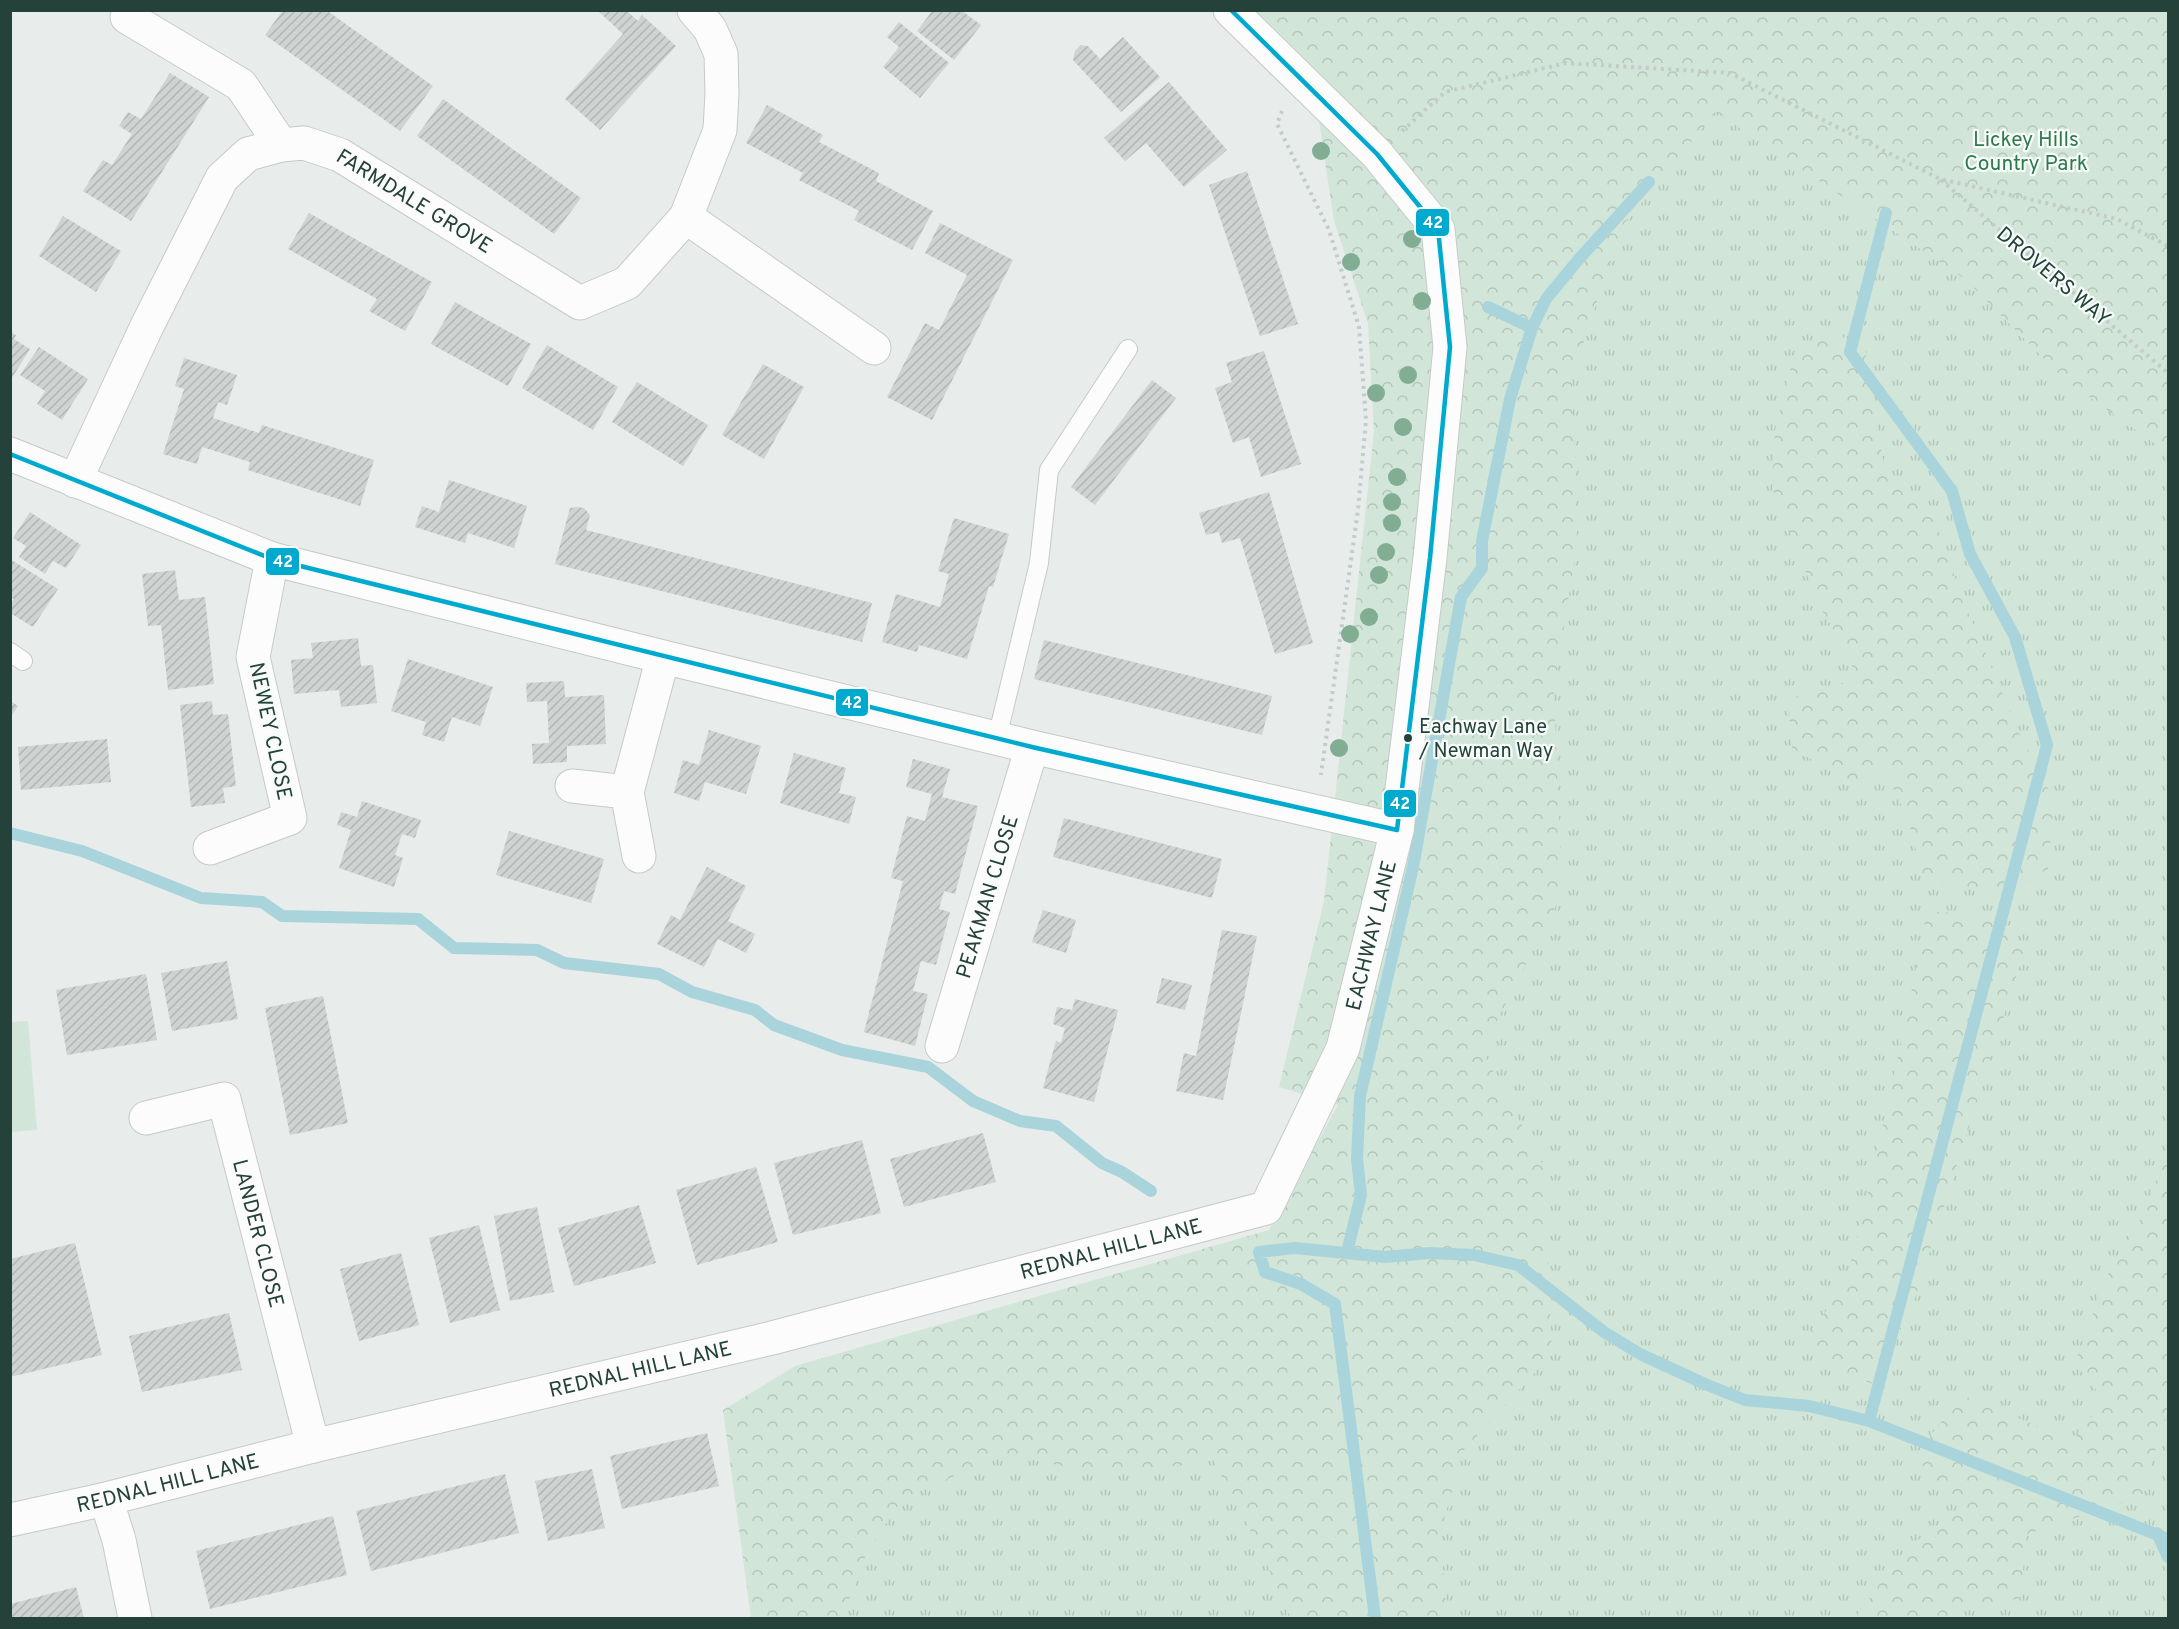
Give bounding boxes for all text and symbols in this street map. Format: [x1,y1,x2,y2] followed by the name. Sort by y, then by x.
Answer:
[1964,127,2088,178] park label: Lickey Hills Country Park
[331,144,497,261] street label: FARMDALE GROVE
[1415,208,1450,237] line badge: 42
[1423,214,1443,234] text: 42
[1990,221,2116,333] street label: DROVERS WAY
[265,547,300,576] line badge: 42
[273,553,293,573] text: 42
[242,660,297,803] street label: NEWEY CLOSE
[835,688,869,717] line badge: 42
[842,694,862,714] text: 42
[1418,715,1553,765] place label: Eachway Lane / Newman Way
[1402,732,1414,744] marker: Eachway Lane / Newman Way
[1383,789,1417,818] line badge: 42
[1390,795,1410,815] text: 42
[951,812,1026,982] street label: PEAKMAN CLOSE
[1341,858,1404,1014] street label: EACHWAY LANE
[225,1157,289,1311] street label: LANDER CLOSE
[1017,1213,1205,1287] street label: REDNAL HILL LANE
[546,1336,735,1405] street label: REDNAL HILL LANE
[74,1448,262,1520] street label: REDNAL HILL LANE

